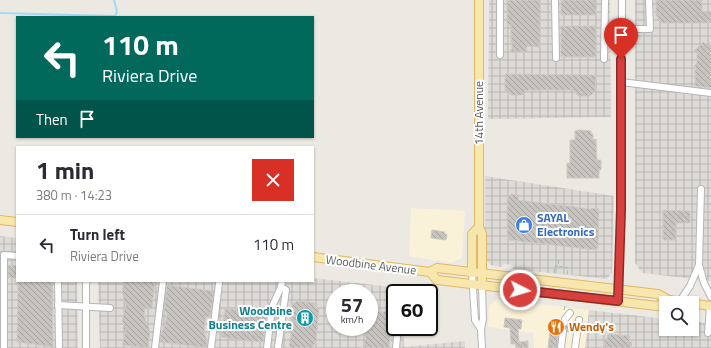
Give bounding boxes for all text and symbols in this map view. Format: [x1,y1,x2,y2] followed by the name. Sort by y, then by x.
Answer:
[604,18,638,59] pin
[102,23,179,66] text: 110 m
[610,24,632,46] icon: arrive
[36,32,88,84] icon: left
[102,62,197,89] text: Riviera Drive
[469,81,488,145] street label: 14th Avenue
[36,108,68,131] text: Then
[76,108,98,130] icon: arrive
[36,152,94,188] text: 1 min
[252,159,294,201] button: close
[36,185,112,205] text: 380 m · 14:23
[537,208,595,241] place label: SAYAL Electronics
[514,215,534,235] shop icon: SAYAL Electronics
[70,223,125,246] text: Turn left
[253,233,294,256] text: 110 m
[36,234,58,256] icon: left
[70,246,139,266] text: Riviera Drive
[325,250,417,279] street label: Woodbine Avenue
[499,269,541,311] position arrow
[386,284,438,336] speed limit sign: 60
[341,289,363,320] text: 57
[659,296,699,336] map controls
[659,296,699,336] button: search
[208,301,292,334] place label: Woodbine Business Centre
[295,308,315,328] building icon: Woodbine Business Centre
[341,312,363,327] text: km/h
[546,317,566,337] restaurant icon: Wendy's
[569,317,614,336] place label: Wendy's

